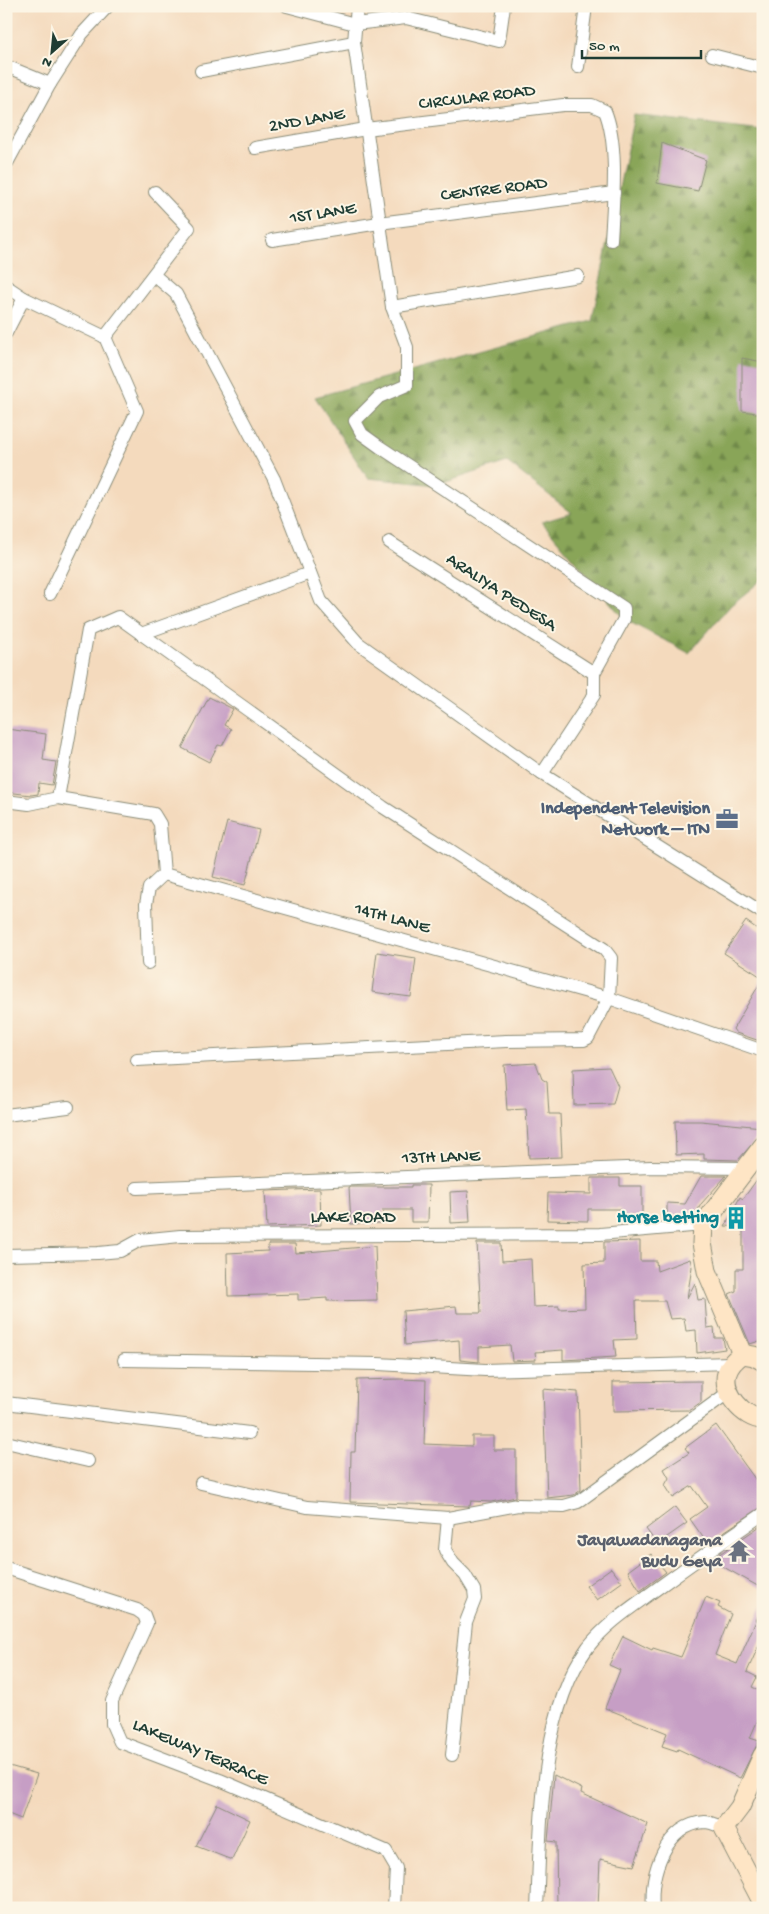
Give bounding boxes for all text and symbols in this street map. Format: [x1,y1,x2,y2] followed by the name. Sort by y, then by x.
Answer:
[28,28,78,78] north arrow
[582,28,700,60] scale bar
[589,38,620,56] text: 50 m
[39,52,55,71] text: N
[418,80,537,116] street label: CIRCULAR ROAD
[267,104,347,138] street label: 2ND LANE
[440,173,549,207] street label: CENTRE ROAD
[287,198,358,230] street label: 1ST LANE
[442,549,561,637] street label: ARALIYA PEDESA
[541,799,710,841] place label: Independent Television Network – ITN
[714,806,740,832] office icon: Independent Television Network – ITN
[351,899,433,939] street label: 14TH LANE
[401,1146,481,1170] street label: 13TH LANE
[723,1205,749,1231] building icon: Horse betting
[310,1208,396,1229] street label: LAKE ROAD
[617,1208,719,1229] place label: Horse betting
[577,1531,723,1573] place label: Jayawadanagama Budu Geya
[726,1538,752,1564] temple icon: Jayawadanagama Budu Geya
[129,1715,272,1791] street label: LAKEWAY TERRACE

